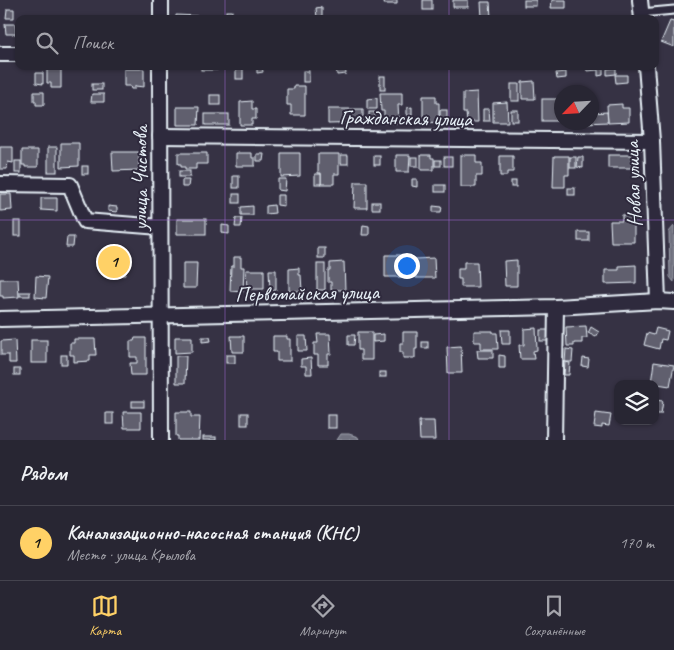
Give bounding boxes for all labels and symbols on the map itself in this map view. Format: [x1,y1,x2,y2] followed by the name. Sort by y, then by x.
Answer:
[554,85,599,130] north arrow
[339,104,474,132] street label: Гражданская улица
[127,123,153,232] street label: улица Чистова
[618,138,647,227] street label: Новая улица
[98,243,130,281] pin: 1
[394,253,420,279] your location
[235,279,381,307] street label: Первомайская улица

